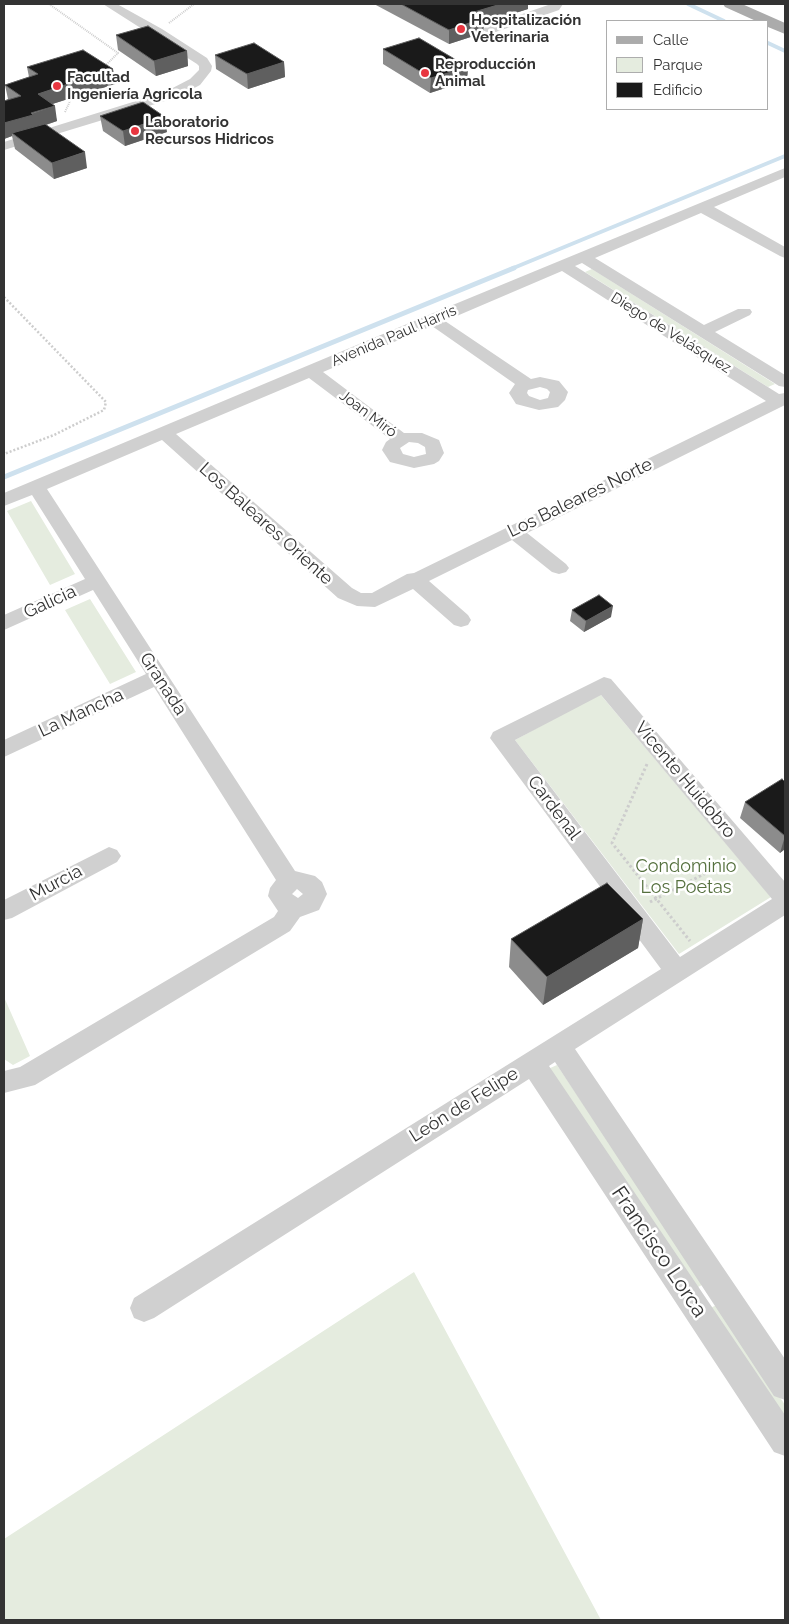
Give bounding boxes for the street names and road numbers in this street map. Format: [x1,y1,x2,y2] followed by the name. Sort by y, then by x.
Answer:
[607,289,735,377] street label: Diego de Velásquez
[329,302,459,370] street label: Avenida Paul Harris
[336,387,400,441] street label: Joan Miró
[504,454,656,542] street label: Los Baleares Norte
[195,458,337,590] street label: Los Baleares Oriente
[20,581,80,623] street label: Galicia
[135,649,191,719] street label: Granada
[35,684,127,742] street label: La Mancha
[630,717,740,843] street label: Vicente Huidobro
[523,771,585,845] street label: Cardenal
[26,860,86,906] street label: Murcia
[406,1063,522,1147] street label: León de Felipe
[606,1182,712,1322] street label: Francisco Lorca

